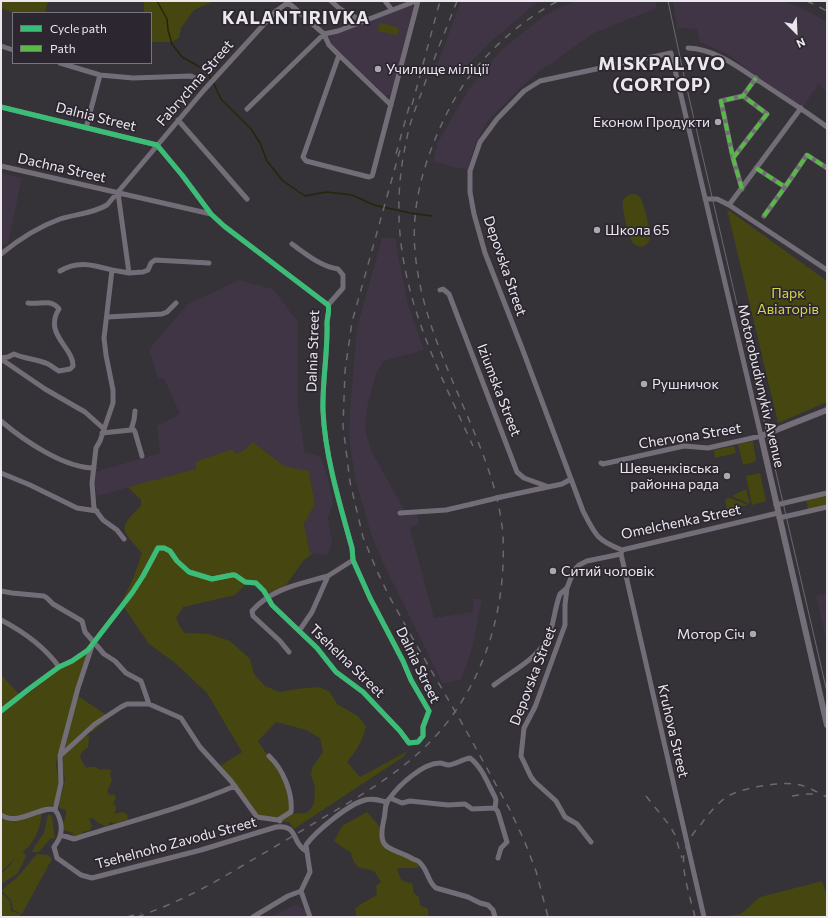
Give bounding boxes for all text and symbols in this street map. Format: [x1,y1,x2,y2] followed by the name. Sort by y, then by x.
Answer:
[222,7,370,29] district label: KALANTIRIVKA
[12,12,152,64] legend
[776,12,816,52] north arrow
[50,21,107,35] text: Cycle path
[795,36,808,51] text: N
[153,37,237,129] street label: Fabrychna Street
[50,41,76,55] text: Path
[598,53,726,96] district label: MISKPALYVO (GORTOP)
[386,61,489,77] place label: Училище міліції
[373,64,383,74] marker: Училище міліції
[54,99,138,135] street label: Dalnia Street
[593,114,710,130] place label: Економ Продукти
[713,117,723,127] marker: Економ Продукти
[16,150,108,186] street label: Dachna Street
[480,214,530,318] street label: Depovska Street
[605,222,670,238] place label: Школа 65
[592,225,602,235] marker: Школа 65
[757,285,819,318] park label: Парк Авіаторів
[734,303,788,469] street label: Motorobudivnykiv Avenue
[303,310,323,392] street label: Dalnia Street
[474,341,524,439] street label: Iziumska Street
[652,376,719,392] place label: Рушничок
[639,379,649,389] marker: Рушничок
[638,420,742,452] street label: Chervona Street
[619,460,719,492] place label: Шевченківська районна рада
[722,471,732,481] marker: Шевченківська районна рада
[620,501,742,543] street label: Omelchenka Street
[561,563,655,579] place label: Ситий чоловік
[548,566,558,576] marker: Ситий чоловік
[306,621,388,701] street label: Tsehelna Street
[392,624,444,706] street label: Dalnia Street
[506,624,560,728] street label: Depovska Street
[677,626,745,642] place label: Мотор Січ
[748,629,758,639] marker: Мотор Січ
[654,683,692,779] street label: Kruhova Street
[94,813,258,873] street label: Tsehelnoho Zavodu Street

